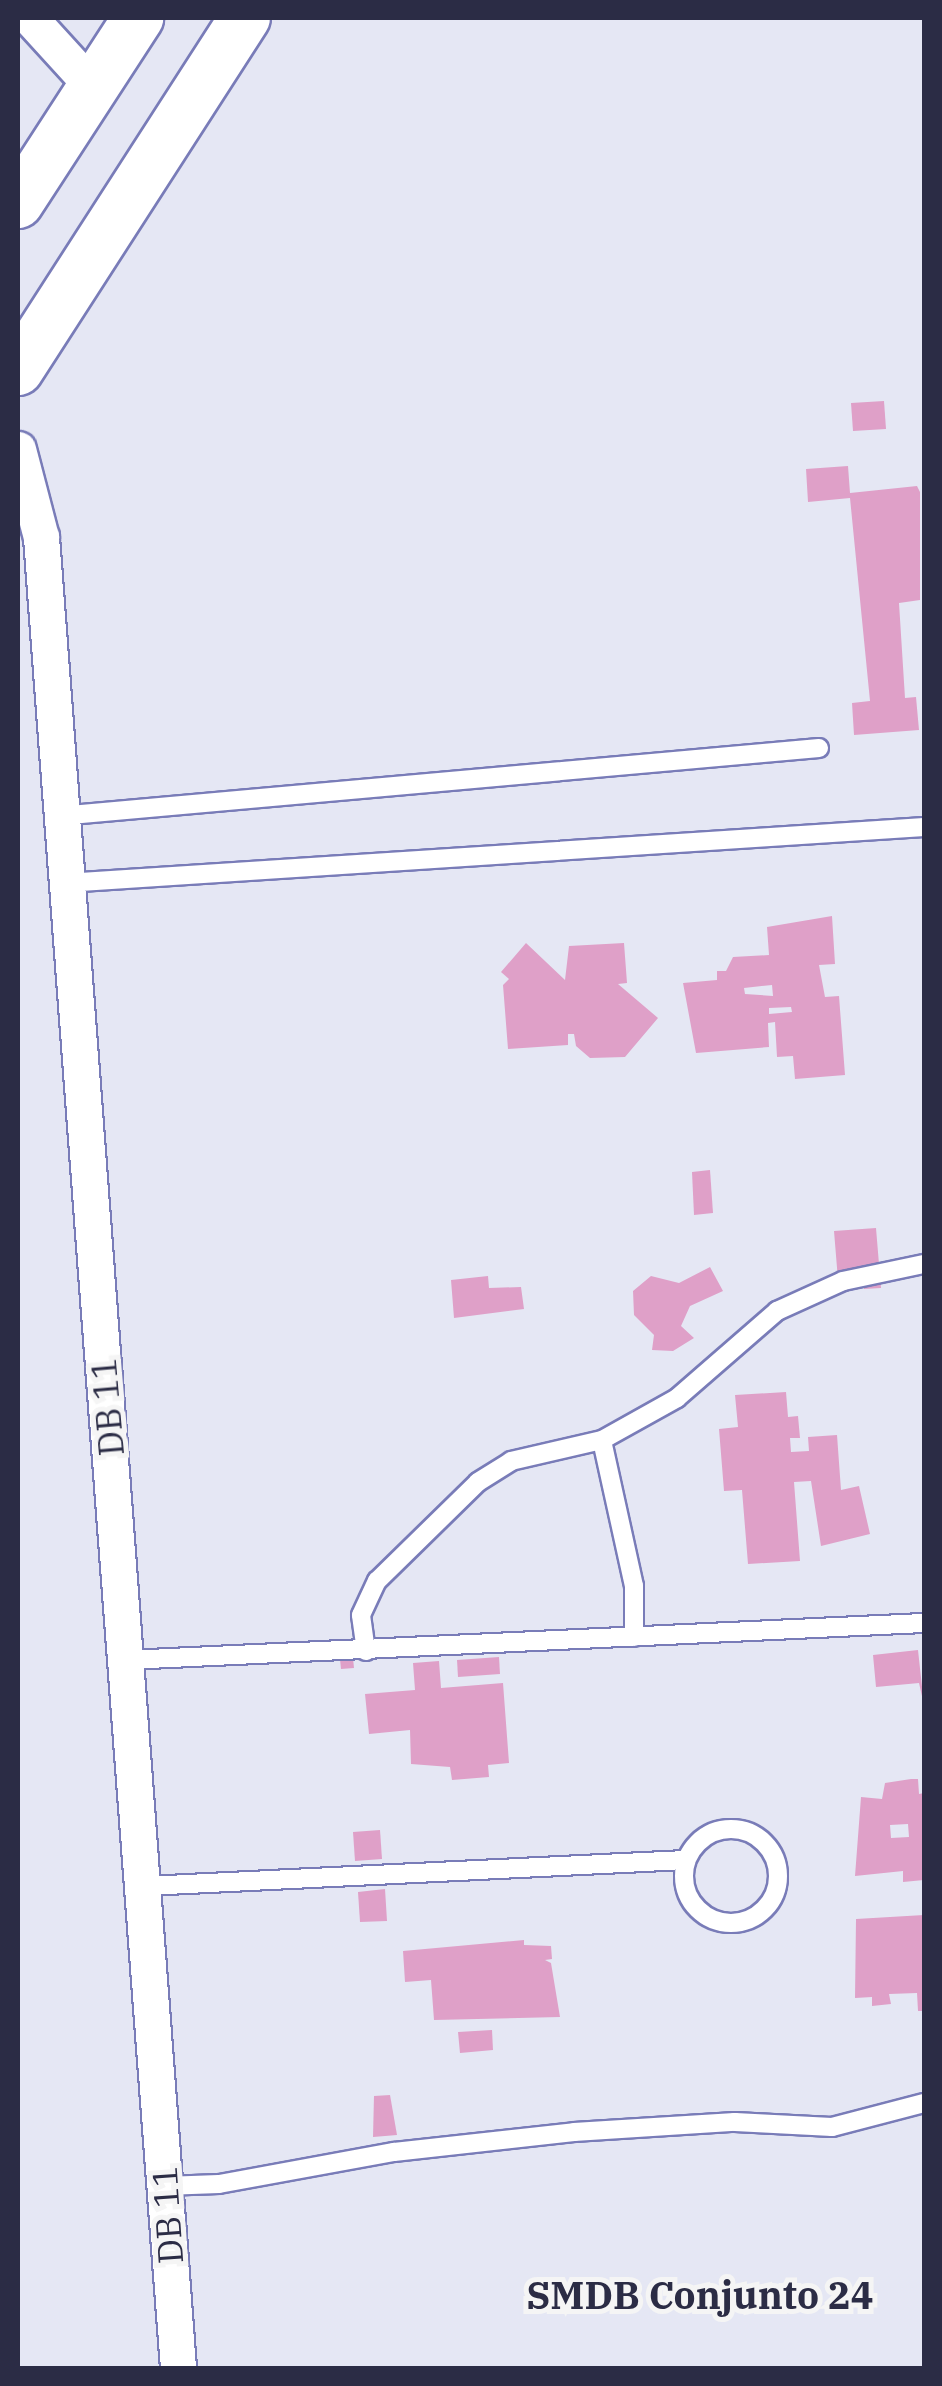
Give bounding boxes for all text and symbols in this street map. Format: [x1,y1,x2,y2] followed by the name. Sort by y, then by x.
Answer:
[82,1356,132,1458] street label: DB 11
[143,2165,191,2265] street label: DB 11
[526,2272,874,2318] district label: SMDB Conjunto 24

